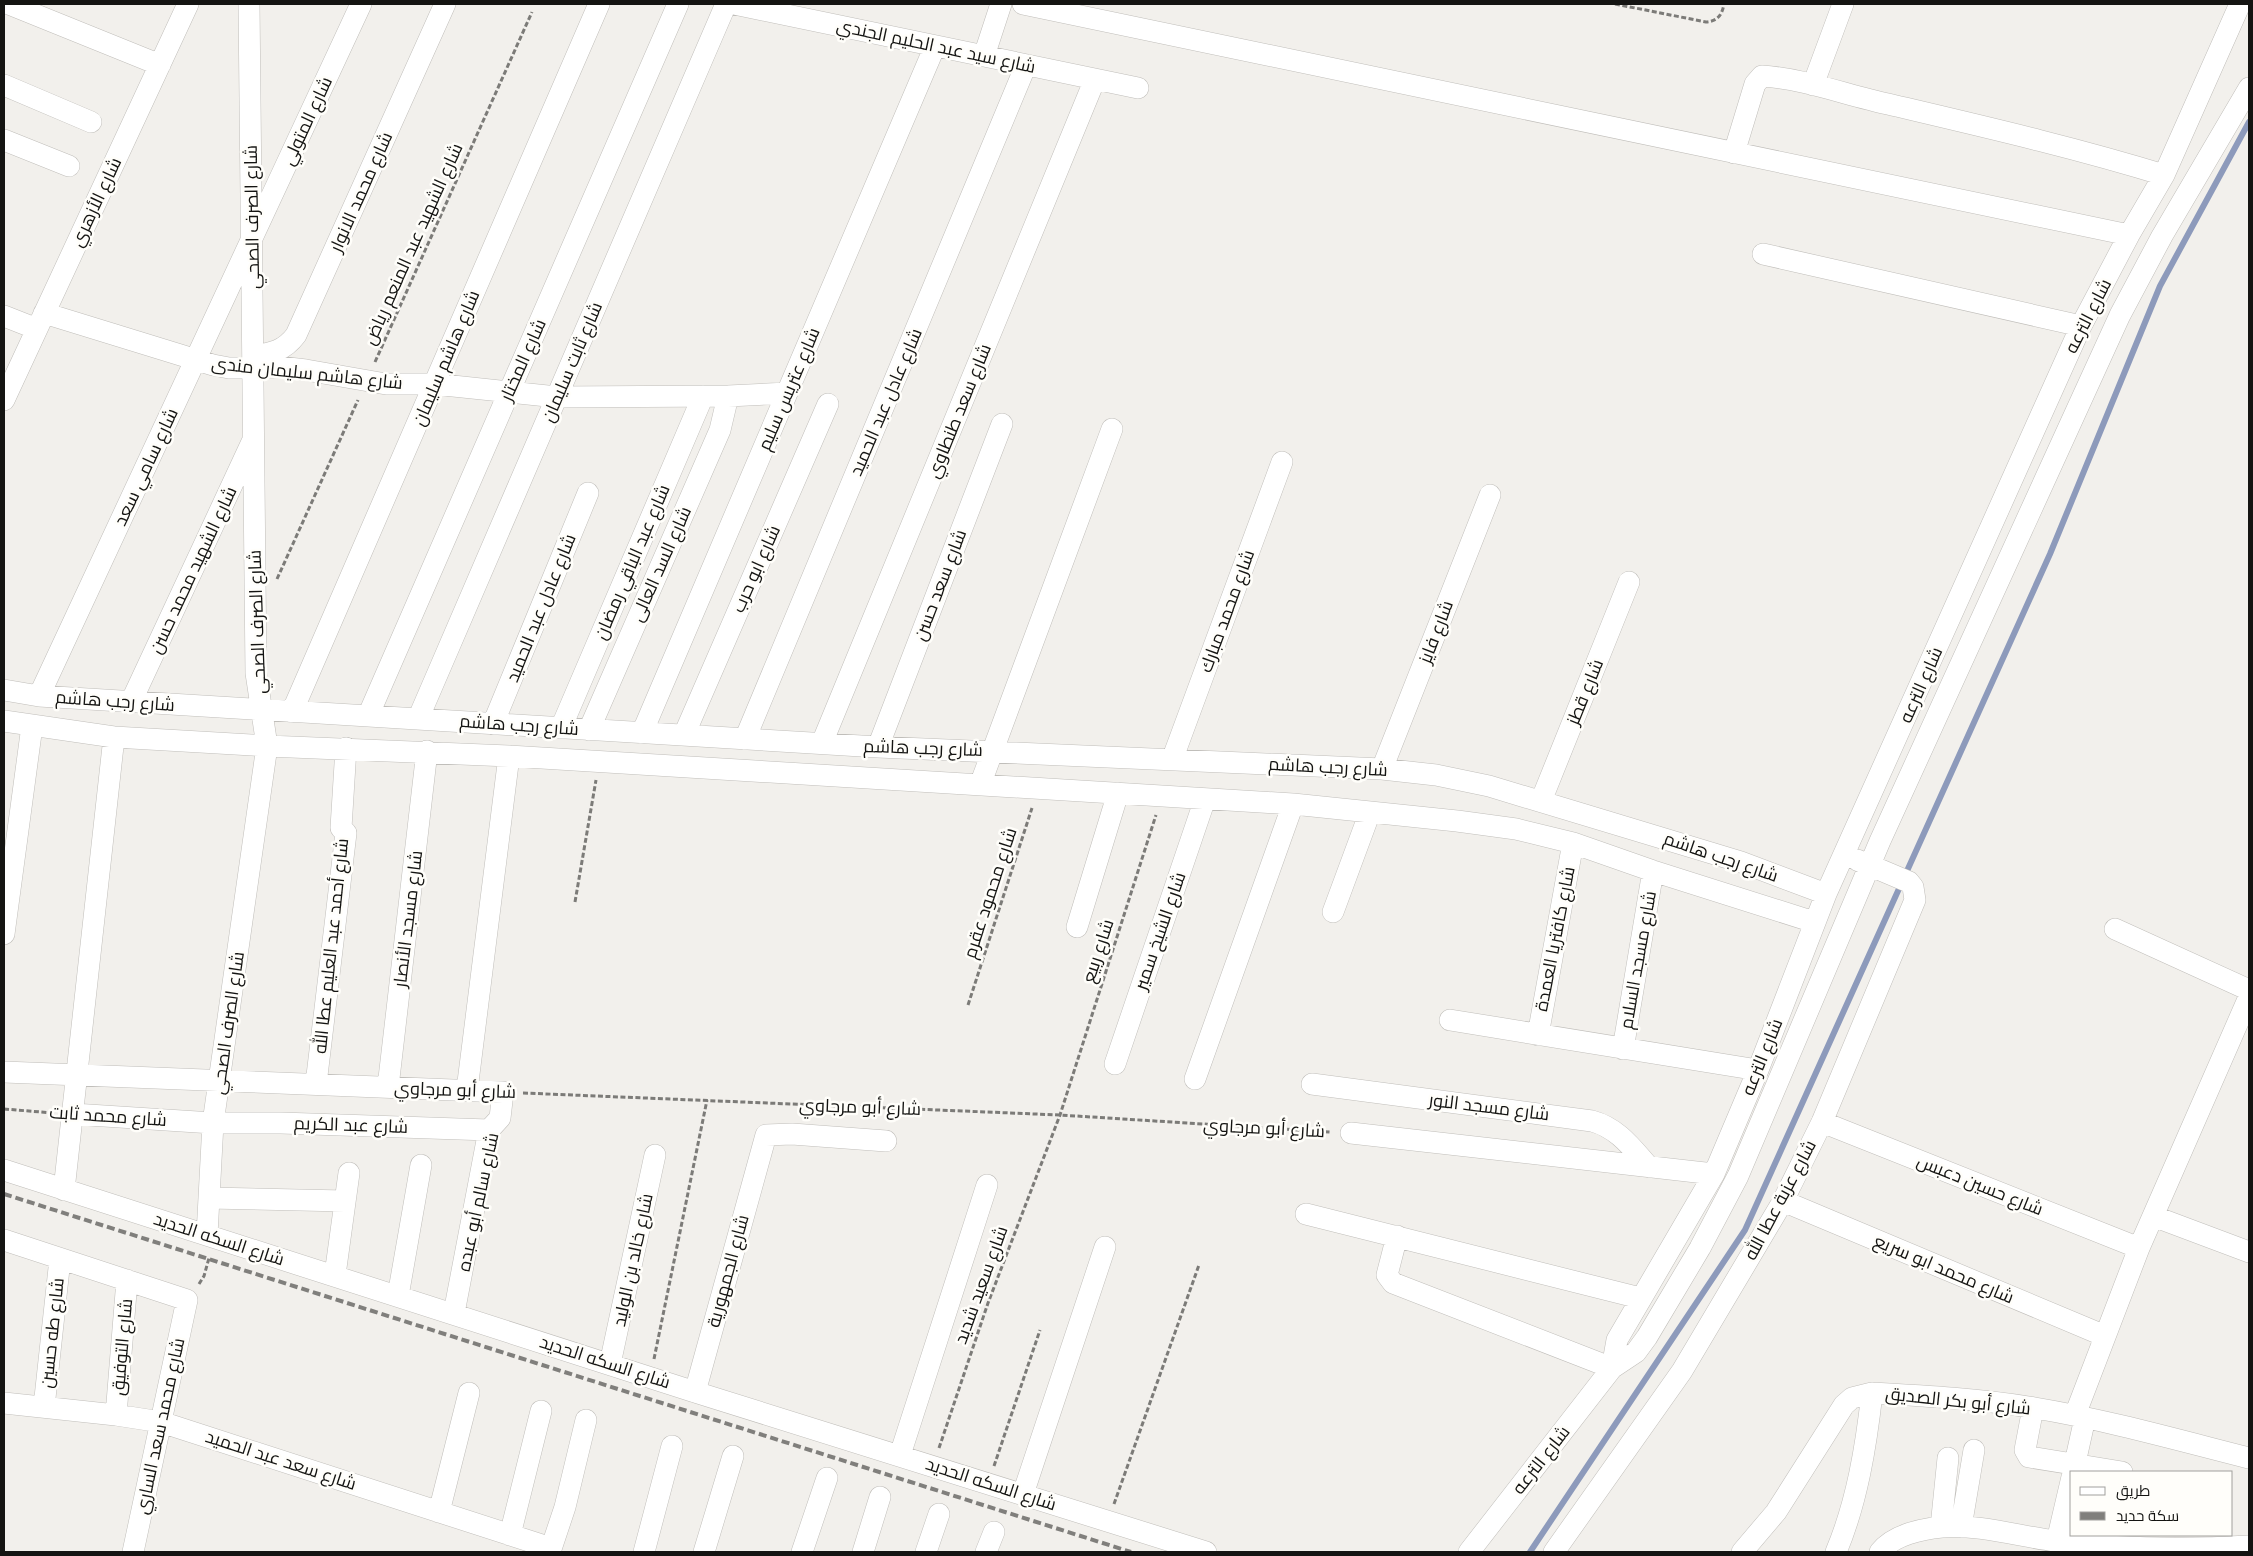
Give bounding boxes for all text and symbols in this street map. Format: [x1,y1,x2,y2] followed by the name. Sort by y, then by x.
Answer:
[834,14,1038,81] street label: شارع سيد عبد الحليم الجندي
[277,73,340,170] street label: شارع المتولي
[324,129,398,257] street label: شارع محمد الانوار
[358,140,468,349] street label: شارع الشهيد عبد المنعم رياض
[240,145,267,289] street label: شارع الصرف الصحي
[66,154,129,252] street label: شارع الأزهري
[2060,275,2117,357] street label: شارع الترعه
[407,287,485,430] street label: شارع هاشم سليمان
[537,299,608,426] street label: شارع ثابت سليمان
[495,316,552,406] street label: شارع المختار
[753,324,826,454] street label: شارع عتريس سليم
[845,325,928,479] street label: شارع عادل عبد الحميد
[922,341,999,483] street label: شارع سعد طنطاوي
[210,352,404,395] street label: شارع هاشم سليمان مندى
[109,405,186,531] street label: شارع سامي سعد
[589,481,677,644] street label: شارع عبد الباقي رمضان
[145,483,242,658] street label: شارع الشهيد محمد حسن
[626,503,697,625] street label: شارع السد العالى
[727,522,786,617] street label: شارع ابو حرب
[909,526,972,644] street label: شارع سعد حسن
[501,531,582,686] street label: شارع عادل عبد الحميد
[1195,547,1260,676] street label: شارع محمد مبارك
[243,549,274,694] street label: شارع الصرف الصحي
[1414,597,1459,668] street label: شارع فايز
[1895,644,1948,727] street label: شارع الترعه
[1561,656,1609,729] street label: شارع قطز
[55,686,175,717] street label: شارع رجب هاشم
[459,710,579,741] street label: شارع رجب هاشم
[863,735,983,762] street label: شارع رجب هاشم
[1268,753,1388,782] street label: شارع رجب هاشم
[958,825,1022,961] street label: شارع محمود عقرم
[1661,827,1781,888] street label: شارع رجب هاشم
[308,837,354,1055] street label: شارع أحمد عبد العليم عطا الله
[389,849,428,990] street label: شارع مسجد الأنصار
[1530,865,1581,1013] street label: شارع كافتريا العمدة
[1129,869,1191,994] street label: شارع الشيخ سمير
[1615,889,1662,1031] street label: شارع مسجد السلام
[1077,916,1120,986] street label: شارع ربيع
[207,950,252,1096] street label: شارع الصرف الصحي
[1737,1015,1788,1099] street label: شارع الترعه
[394,1077,516,1106] street label: شارع أبو مرجاوي
[1426,1089,1551,1126] street label: شارع مسجد النور
[799,1094,921,1123] street label: شارع أبو مرجاوي
[49,1101,167,1132] street label: شارع محمد ثابت
[293,1112,409,1139] street label: شارع عبد الكريم
[1202,1114,1325,1145] street label: شارع أبو مرجاوي
[453,1131,504,1274] street label: شارع سالم أبو عبده
[1738,1136,1822,1264] street label: شارع عزبة عطا الله
[1913,1150,2046,1221] street label: شارع حسين دعبس
[608,1191,659,1329] street label: شارع خالد بن الوليد
[151,1208,287,1271] street label: شارع السكه الحديد
[702,1212,755,1330] street label: شارع الجمهورية
[949,1223,1013,1347] street label: شارع سعيد شديد
[1870,1230,2017,1309] street label: شارع محمد ابو سريع
[35,1277,70,1389] street label: شارع طه حسين
[107,1298,138,1396] street label: شارع التوفيق
[537,1331,673,1394] street label: شارع السكه الحديد
[131,1336,192,1517] street label: شارع محمد سعد الساري
[1884,1382,2032,1421] street label: شارع أبو بكر الصديق
[1507,1421,1575,1499] street label: شارع الترعه
[202,1425,359,1496] street label: شارع سعد عبد الحميد
[923,1453,1059,1516] street label: شارع السكه الحديد
[2070,1471,2233,1536] legend
[2116,1482,2150,1501] text: طريق
[2116,1507,2179,1525] text: سكة حديد

